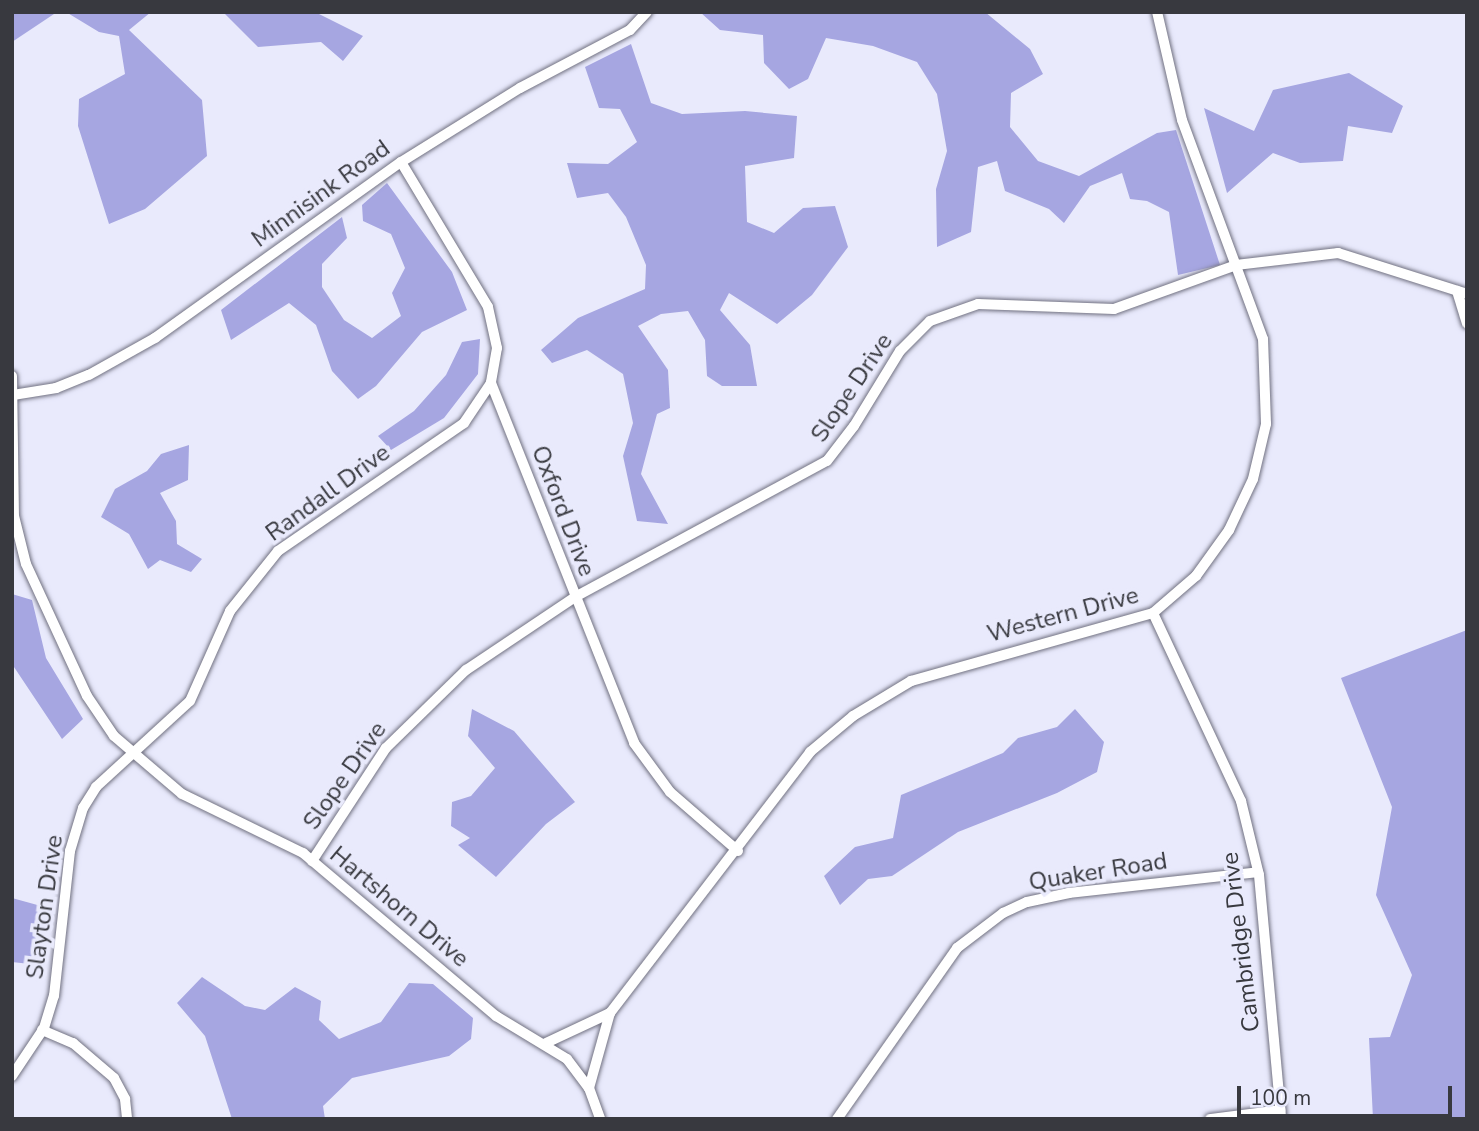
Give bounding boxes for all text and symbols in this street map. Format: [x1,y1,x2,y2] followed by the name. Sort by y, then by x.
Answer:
[246,134,396,254] street label: Minnisink Road
[805,328,899,448] street label: Slope Drive
[260,438,396,548] street label: Randall Drive
[525,442,601,580] street label: Oxford Drive
[984,581,1142,649] street label: Western Drive
[297,717,393,835] street label: Slope Drive
[21,833,69,981] street label: Slayton Drive
[324,841,474,973] street label: Hartshorn Drive
[1027,847,1169,897] street label: Quaker Road
[1216,850,1266,1034] street label: Cambridge Drive
[1241,1072,1456,1116] scale bar
[1250,1084,1311,1112] text: 100 m

